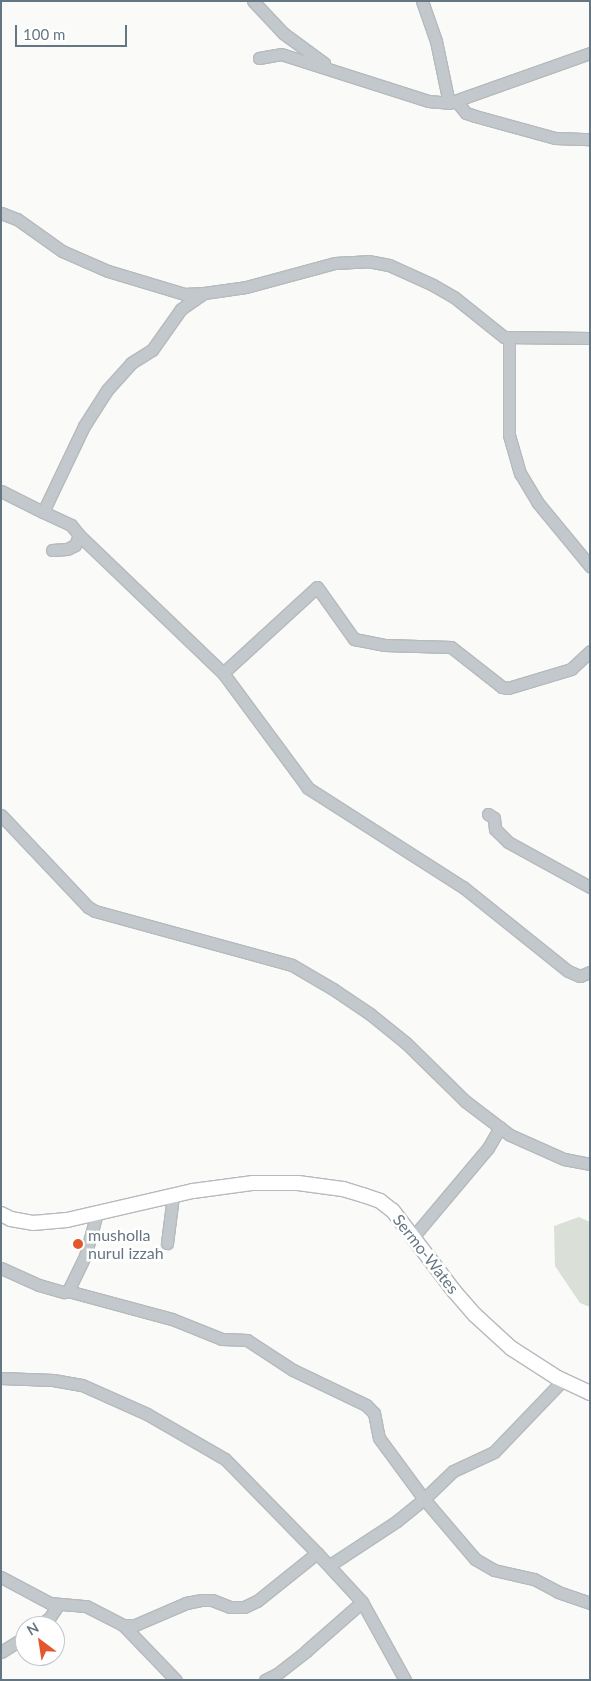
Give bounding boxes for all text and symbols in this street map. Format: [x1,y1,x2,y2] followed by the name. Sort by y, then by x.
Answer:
[18,15,130,47] scale bar
[23,25,65,43] text: 100 m
[389,1211,463,1297] street label: Sermo-Wates
[88,1225,164,1263] place label: musholla nurul izzah
[72,1238,84,1250] marker: musholla nurul izzah
[15,1616,65,1666] north arrow
[24,1619,42,1639] text: N

